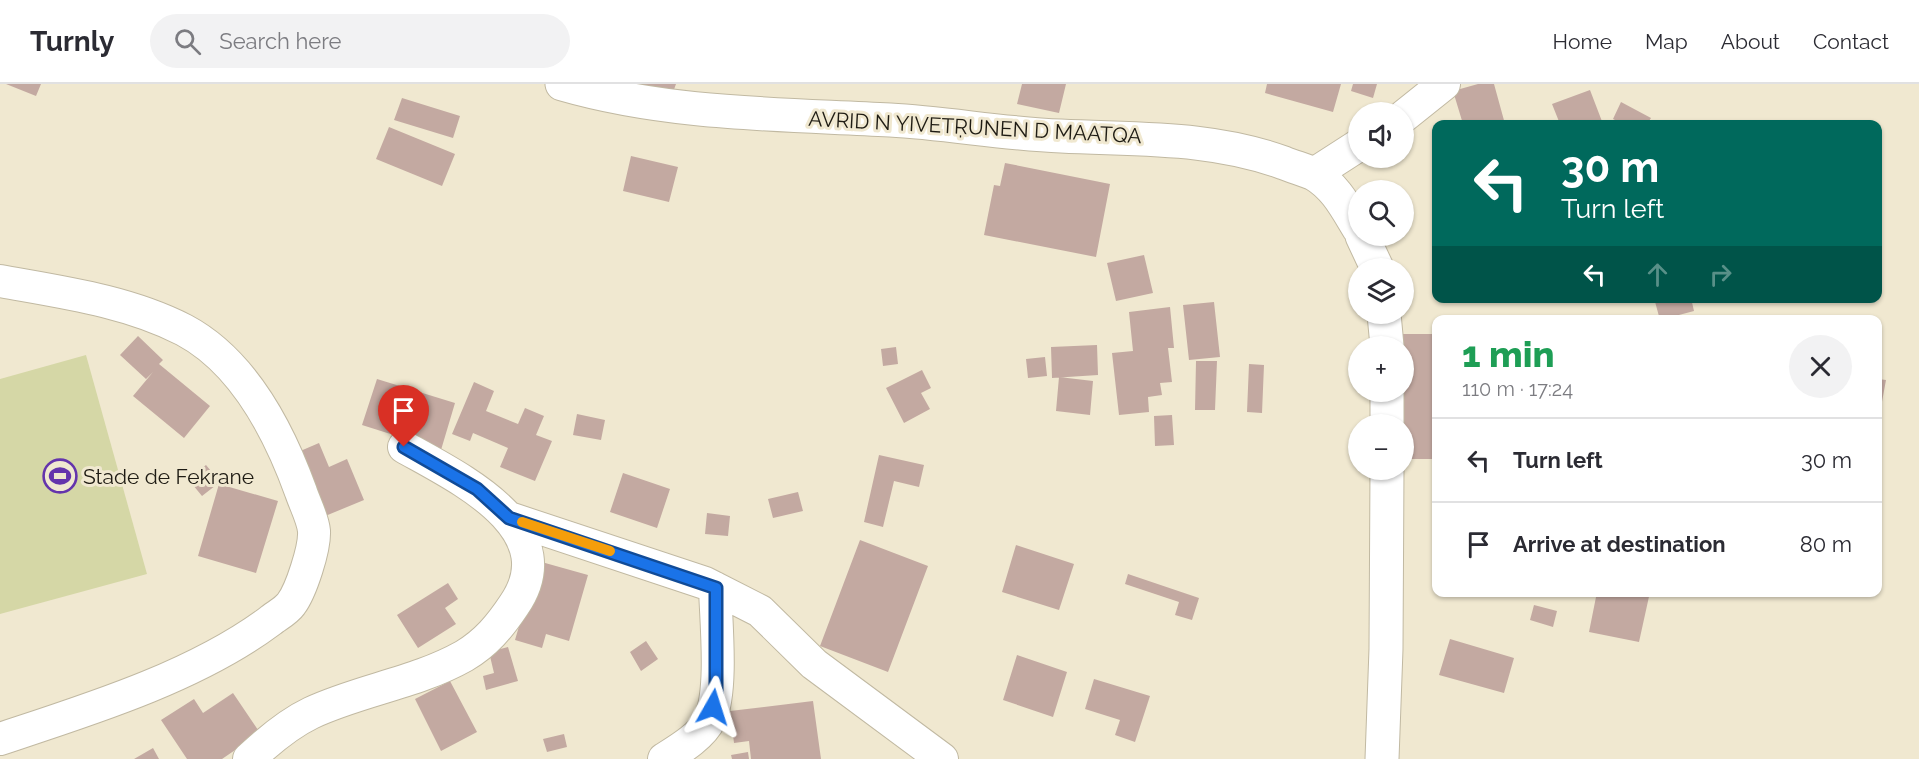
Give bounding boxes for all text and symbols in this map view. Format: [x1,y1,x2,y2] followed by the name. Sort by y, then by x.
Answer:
[150,14,570,68] search box
[30,25,114,58] text: Turnly
[171,25,204,58] icon: search
[219,28,341,54] text: Search here
[1553,29,1612,54] text: Home
[1645,29,1688,54] text: Map
[1721,29,1780,54] text: About
[1813,29,1889,54] text: Contact
[1348,102,1414,480] map controls
[1348,102,1414,168] button: sound
[808,106,1142,148] street label: AVRID N YIVETṚUNEN D MAATQA
[1561,143,1659,192] text: 30 m
[1462,144,1540,222] icon: left
[1348,180,1414,246] button: search
[1561,193,1664,224] text: Turn left
[1348,258,1414,324] button: layers
[1578,258,1611,291] icon: left
[1641,258,1674,291] icon: ahead
[1704,258,1737,291] icon: right
[1462,333,1554,375] text: 1 min
[1789,335,1852,398] button: close
[1348,336,1414,402] button: +
[1462,377,1573,401] text: 110 m · 17:24
[378,385,429,447] pin
[387,394,420,427] icon: arrive
[1348,414,1414,480] button: −
[1462,444,1495,477] icon: left
[1513,447,1603,473] text: Turn left
[1801,447,1852,473] text: 30 m
[42,458,78,494] sports icon: Stade de Fekrane
[83,464,254,489] place label: Stade de Fekrane
[1462,528,1495,561] icon: arrive
[1513,531,1726,557] text: Arrive at destination
[1800,531,1852,557] text: 80 m
[681,675,745,739] position arrow

